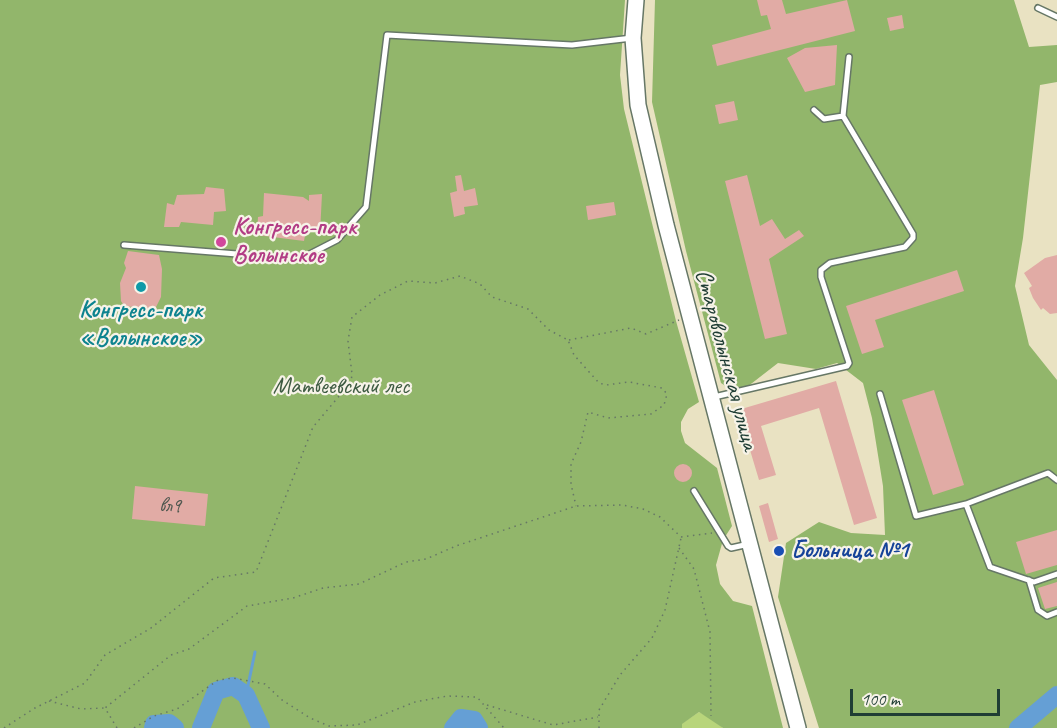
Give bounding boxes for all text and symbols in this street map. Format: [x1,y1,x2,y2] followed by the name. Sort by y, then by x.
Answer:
[233,214,357,270] place label: Конгресс-парк Волынское
[214,235,228,249] marker: Конгресс-парк Волынское
[688,266,764,454] street label: Староволынская улица
[134,280,148,294] marker: Конгресс-парк «Волынское»
[79,297,203,353] place label: Конгресс-парк «Волынское»
[273,373,409,401] park label: Матвеевский лес
[159,493,181,519] house number: вл9
[791,537,909,565] place label: Больница №1
[772,544,786,558] marker: Больница №1
[853,677,1003,715] scale bar
[861,688,900,710] text: 100 m

